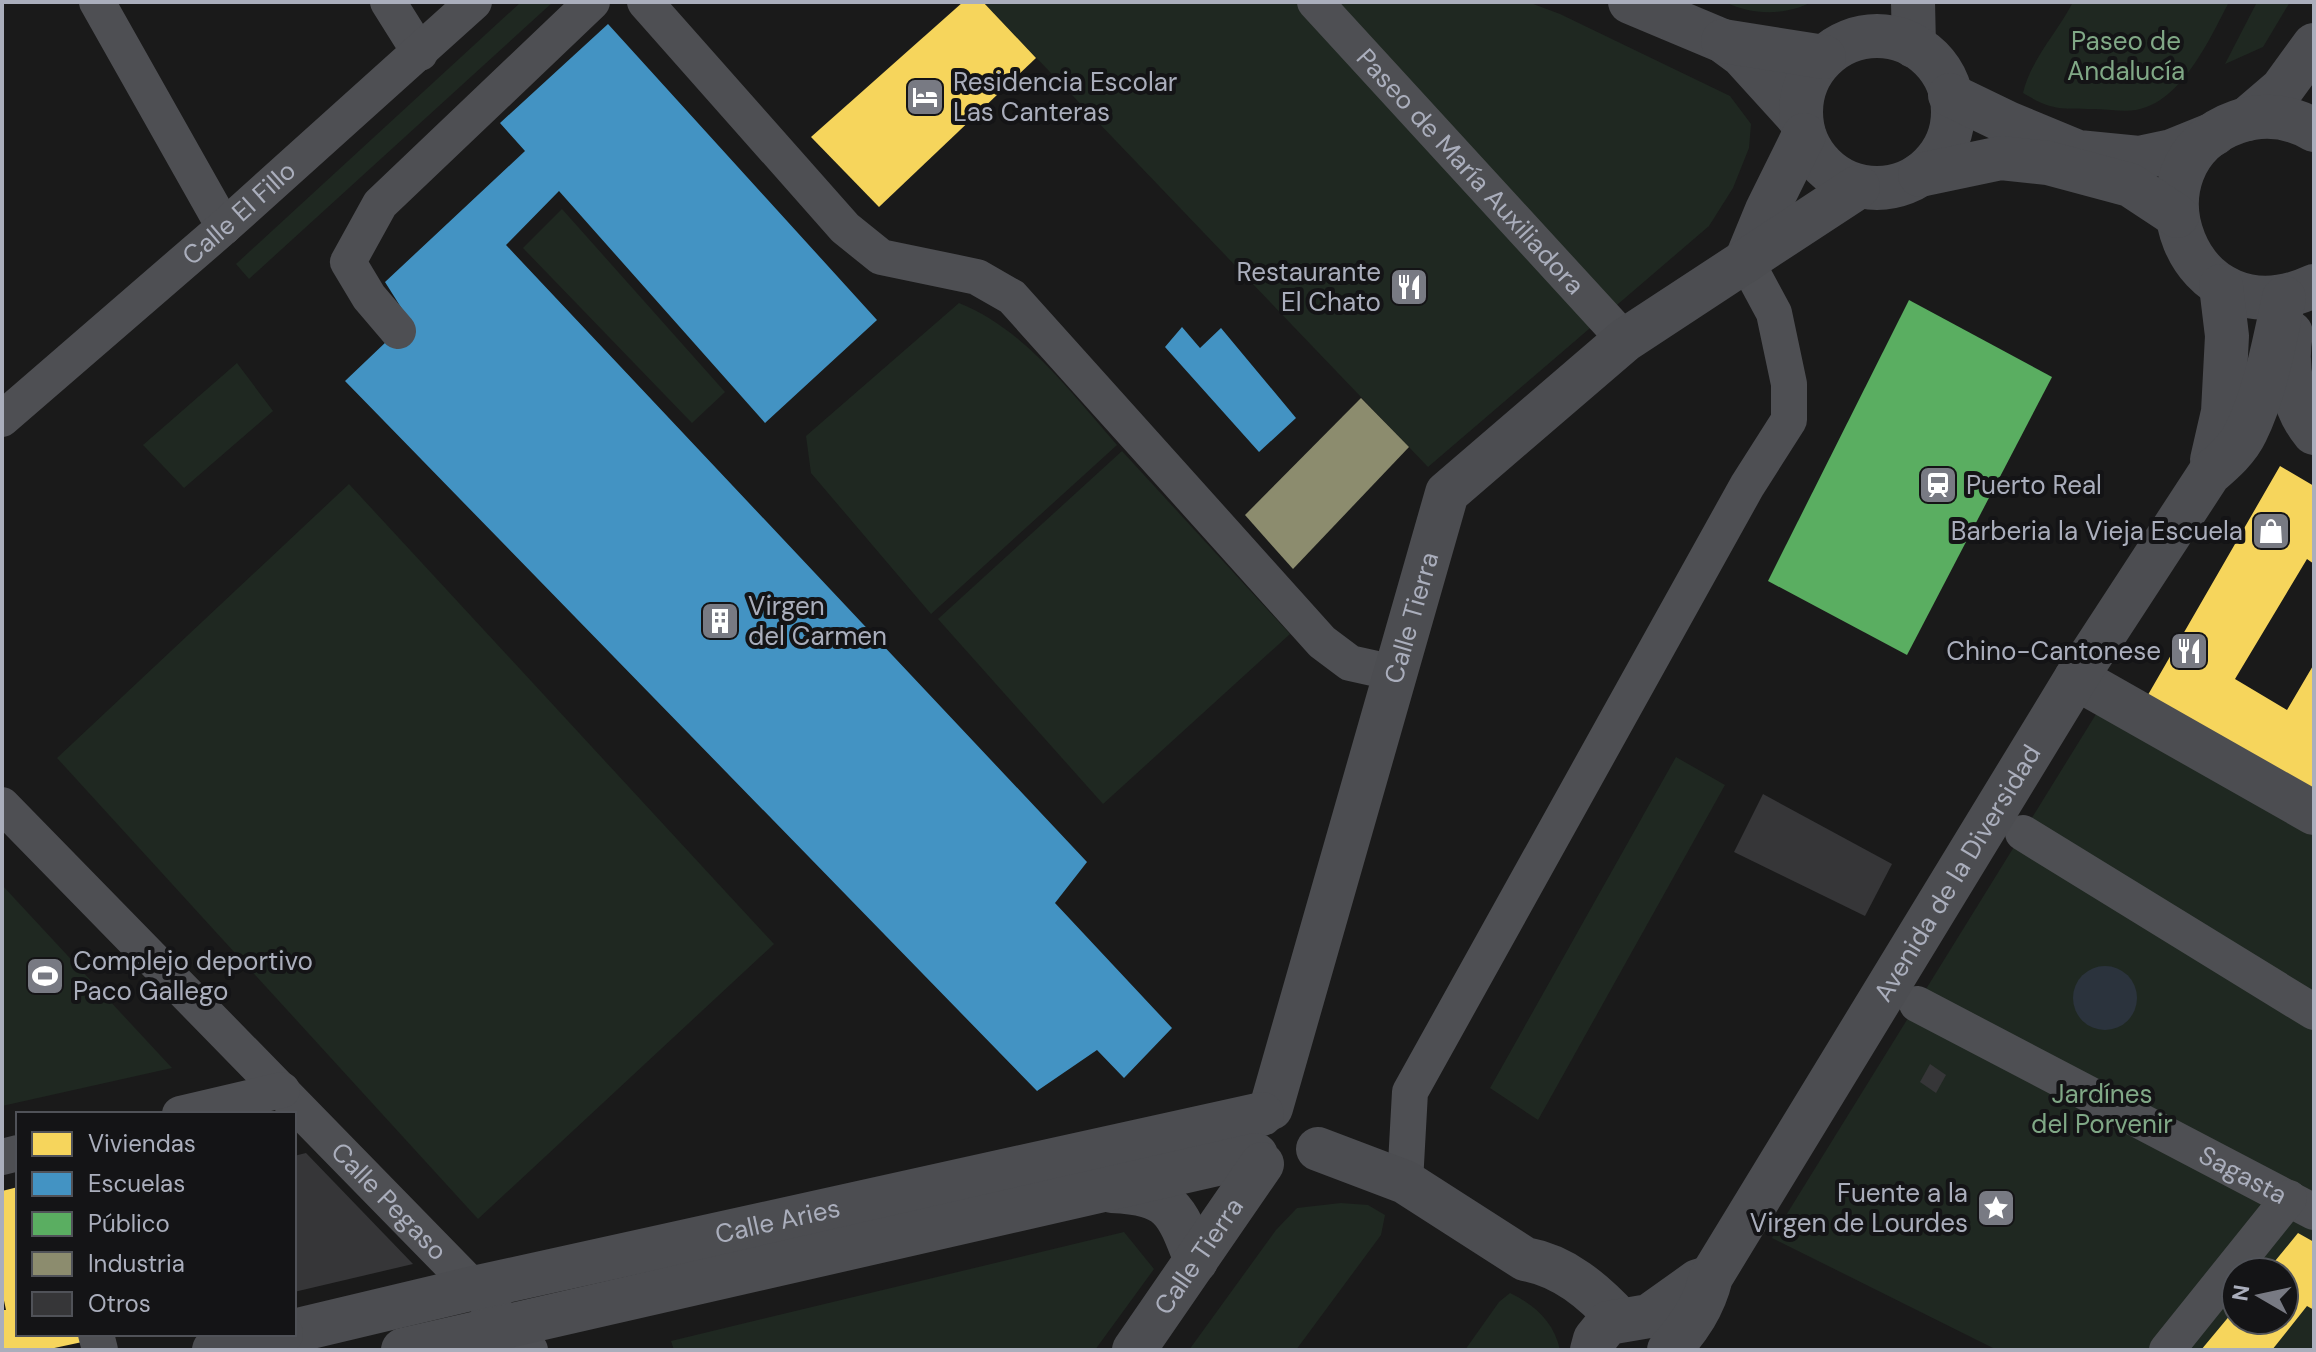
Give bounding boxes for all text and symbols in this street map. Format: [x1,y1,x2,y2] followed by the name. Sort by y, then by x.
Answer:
[2067,24,2185,88] park label: Paseo de Andalucía
[1349,41,1592,302] street label: Paseo de María Auxiliadora
[953,65,1177,129] place label: Residencia Escolar Las Canteras
[904,76,946,118] hotel icon: Residencia Escolar Las Canteras
[175,154,303,273] street label: Calle El Fillo
[1237,255,1381,319] place label: Restaurante El Chato
[1388,266,1430,308] restaurant icon: Restaurante El Chato
[1917,464,1959,506] station icon: Puerto Real
[1966,468,2102,502] place label: Puerto Real
[2250,510,2292,552] shop icon: Barberia la Vieja Escuela
[1951,514,2243,548] place label: Barberia la Vieja Escuela
[1376,548,1446,687] street label: Calle Tierra
[748,589,887,653] place label: Virgen del Carmen
[699,600,741,642] building icon: Virgen del Carmen
[2168,630,2210,672] restaurant icon: Chino-Cantonese
[1946,634,2161,668] place label: Chino-Cantonese
[1866,738,2048,1008] street label: Avenida de la Diversidad
[73,944,313,1008] place label: Complejo deportivo Paco Gallego
[24,955,66,997] sports icon: Complejo deportivo Paco Gallego
[2031,1077,2173,1141] park label: Jardínes del Porvenir
[16,1112,296,1336] legend
[88,1128,196,1159] text: Viviendas
[324,1135,455,1268] street label: Calle Pegaso
[2193,1138,2293,1212] street label: Sagasta
[88,1168,185,1199] text: Escuelas
[1750,1176,1968,1240] place label: Fuente a la Virgen de Lourdes
[1975,1187,2017,1229] place icon: Fuente a la Virgen de Lourdes
[712,1191,843,1251] street label: Calle Aries
[1146,1191,1251,1321] street label: Calle Tierra
[88,1208,170,1239] text: Público
[88,1248,185,1279] text: Industria
[2220,1256,2300,1336] north arrow
[2225,1283,2256,1303] text: N
[88,1288,151,1319] text: Otros

